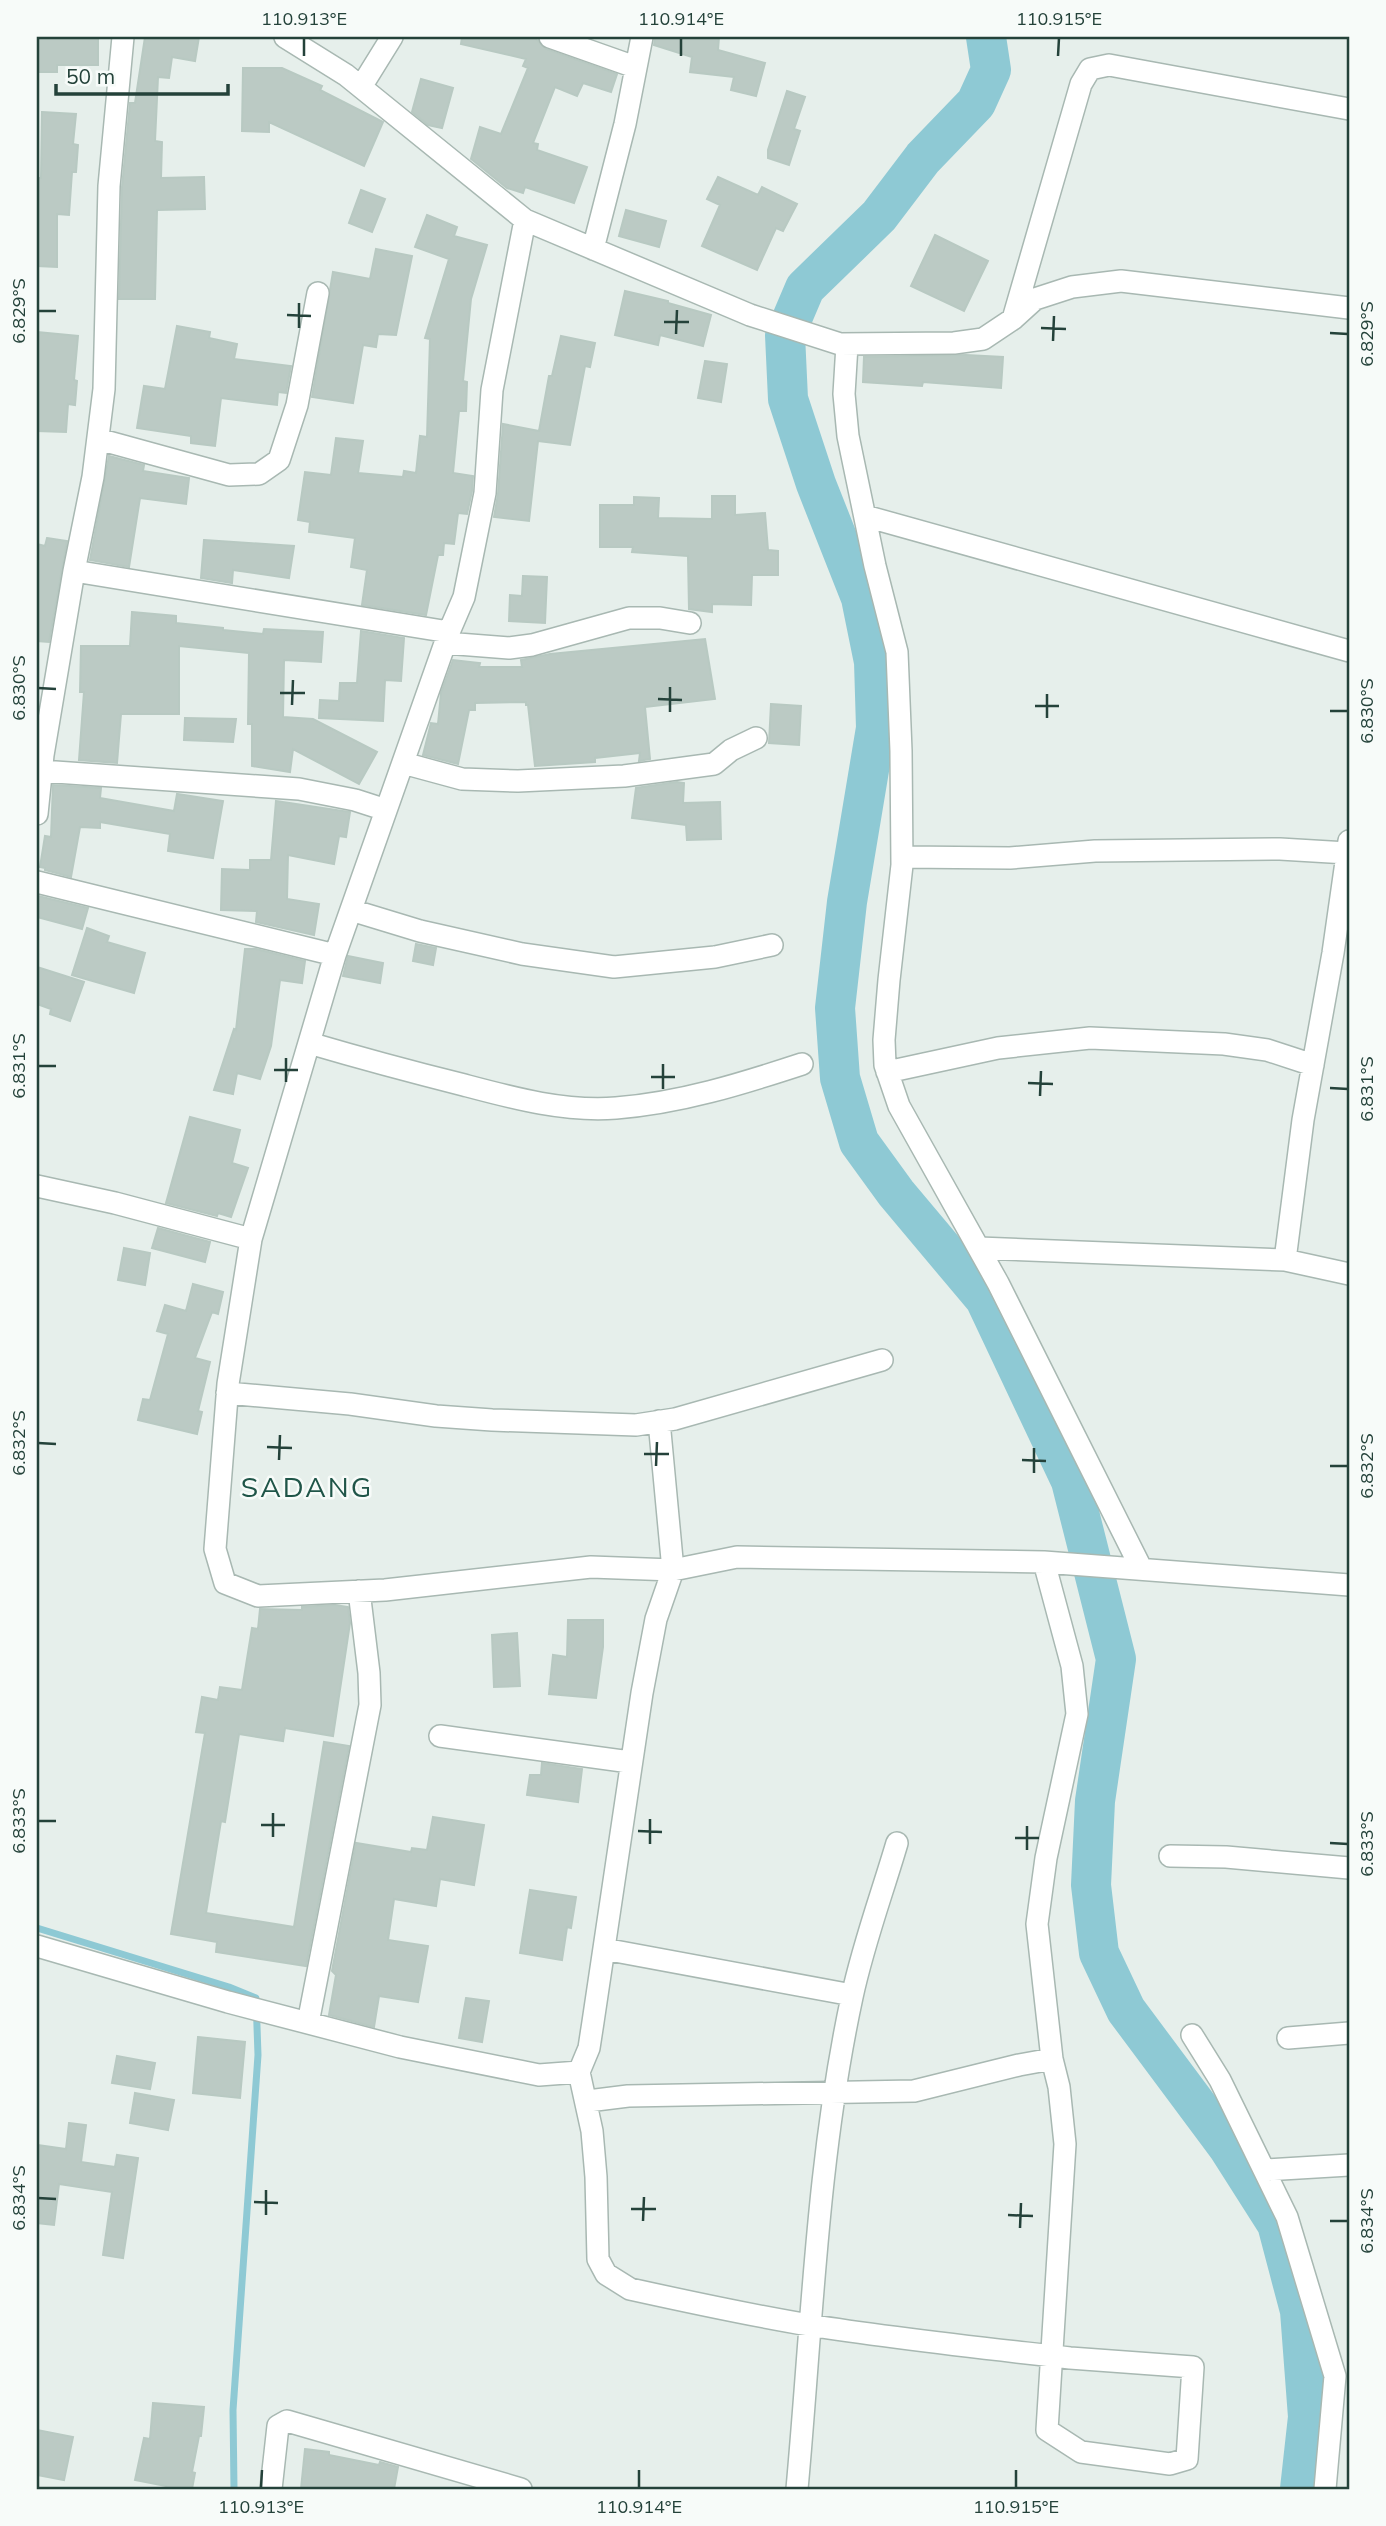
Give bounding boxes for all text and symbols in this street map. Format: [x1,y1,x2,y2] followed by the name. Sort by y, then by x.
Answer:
[261,7,347,30] text: 110.913°E
[638,7,724,30] text: 110.914°E
[1016,7,1102,30] text: 110.915°E
[56,52,228,96] scale bar
[66,63,115,89] text: 50 m
[7,278,30,344] text: 6.829°S
[1355,301,1378,367] text: 6.829°S
[7,655,30,721] text: 6.830°S
[1355,678,1378,744] text: 6.830°S
[7,1033,30,1099] text: 6.831°S
[1355,1056,1378,1122] text: 6.831°S
[7,1410,30,1476] text: 6.832°S
[1355,1433,1378,1499] text: 6.832°S
[241,1469,373,1504] district label: SADANG
[7,1788,30,1854] text: 6.833°S
[1355,1811,1378,1877] text: 6.833°S
[7,2165,30,2231] text: 6.834°S
[1355,2188,1378,2254] text: 6.834°S
[218,2495,304,2518] text: 110.913°E
[596,2495,682,2518] text: 110.914°E
[973,2495,1059,2518] text: 110.915°E

